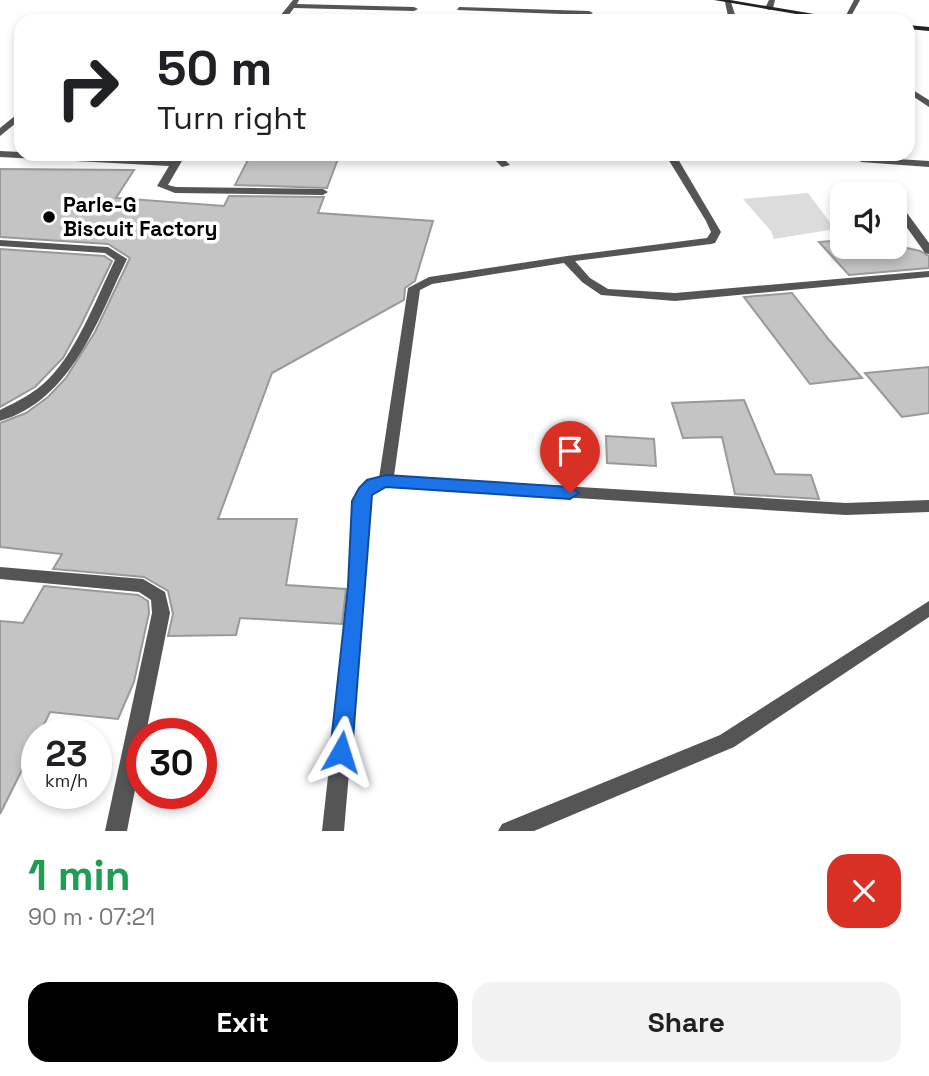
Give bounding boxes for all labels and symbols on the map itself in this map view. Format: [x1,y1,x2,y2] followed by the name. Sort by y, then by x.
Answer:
[63,191,218,242] place label: Parle-G Biscuit Factory
[41,209,57,225] marker: Parle-G Biscuit Factory
[540,421,600,493] pin
[304,715,378,789] position arrow
[126,718,217,809] speed limit sign: 30

